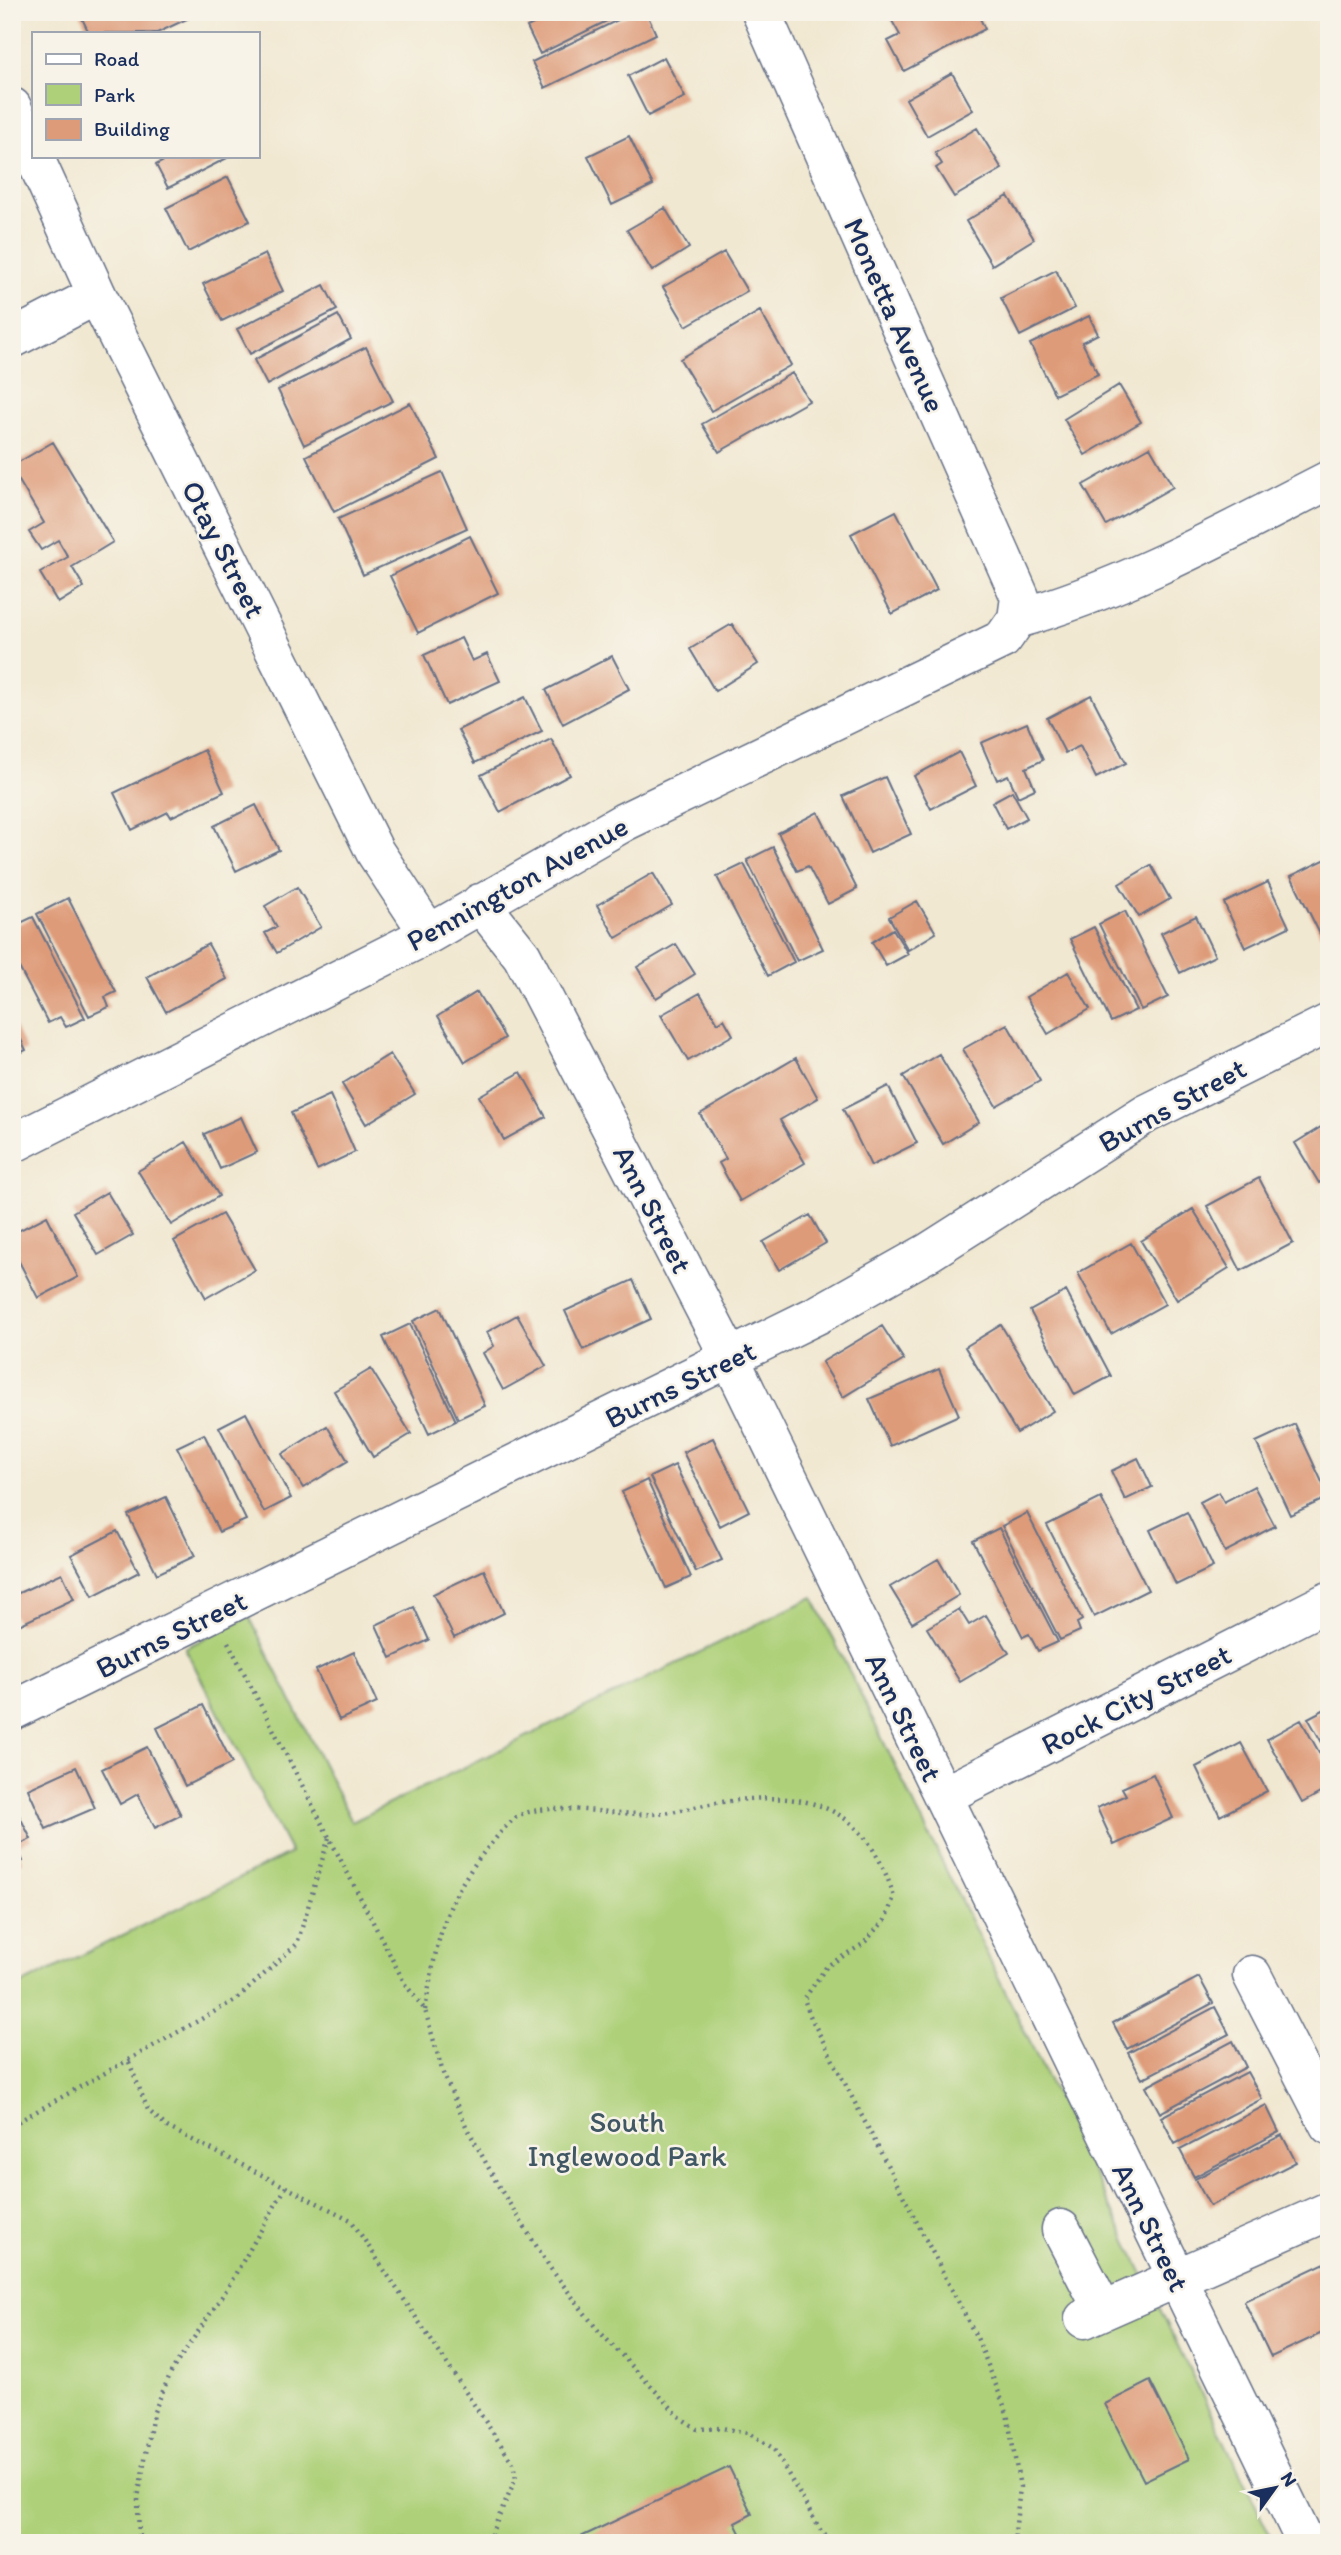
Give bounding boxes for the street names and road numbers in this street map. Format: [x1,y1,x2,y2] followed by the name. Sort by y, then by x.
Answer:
[836,212,954,418] street label: Monetta Avenue
[174,474,274,624] street label: Otay Street
[400,807,634,959] street label: Pennington Avenue
[1092,1049,1252,1161] street label: Burns Street
[605,1139,701,1279] street label: Ann Street
[598,1332,762,1436] street label: Burns Street
[89,1582,253,1686] street label: Burns Street
[1035,1635,1237,1763] street label: Rock City Street
[857,1647,951,1787] street label: Ann Street
[1104,2157,1198,2297] street label: Ann Street

